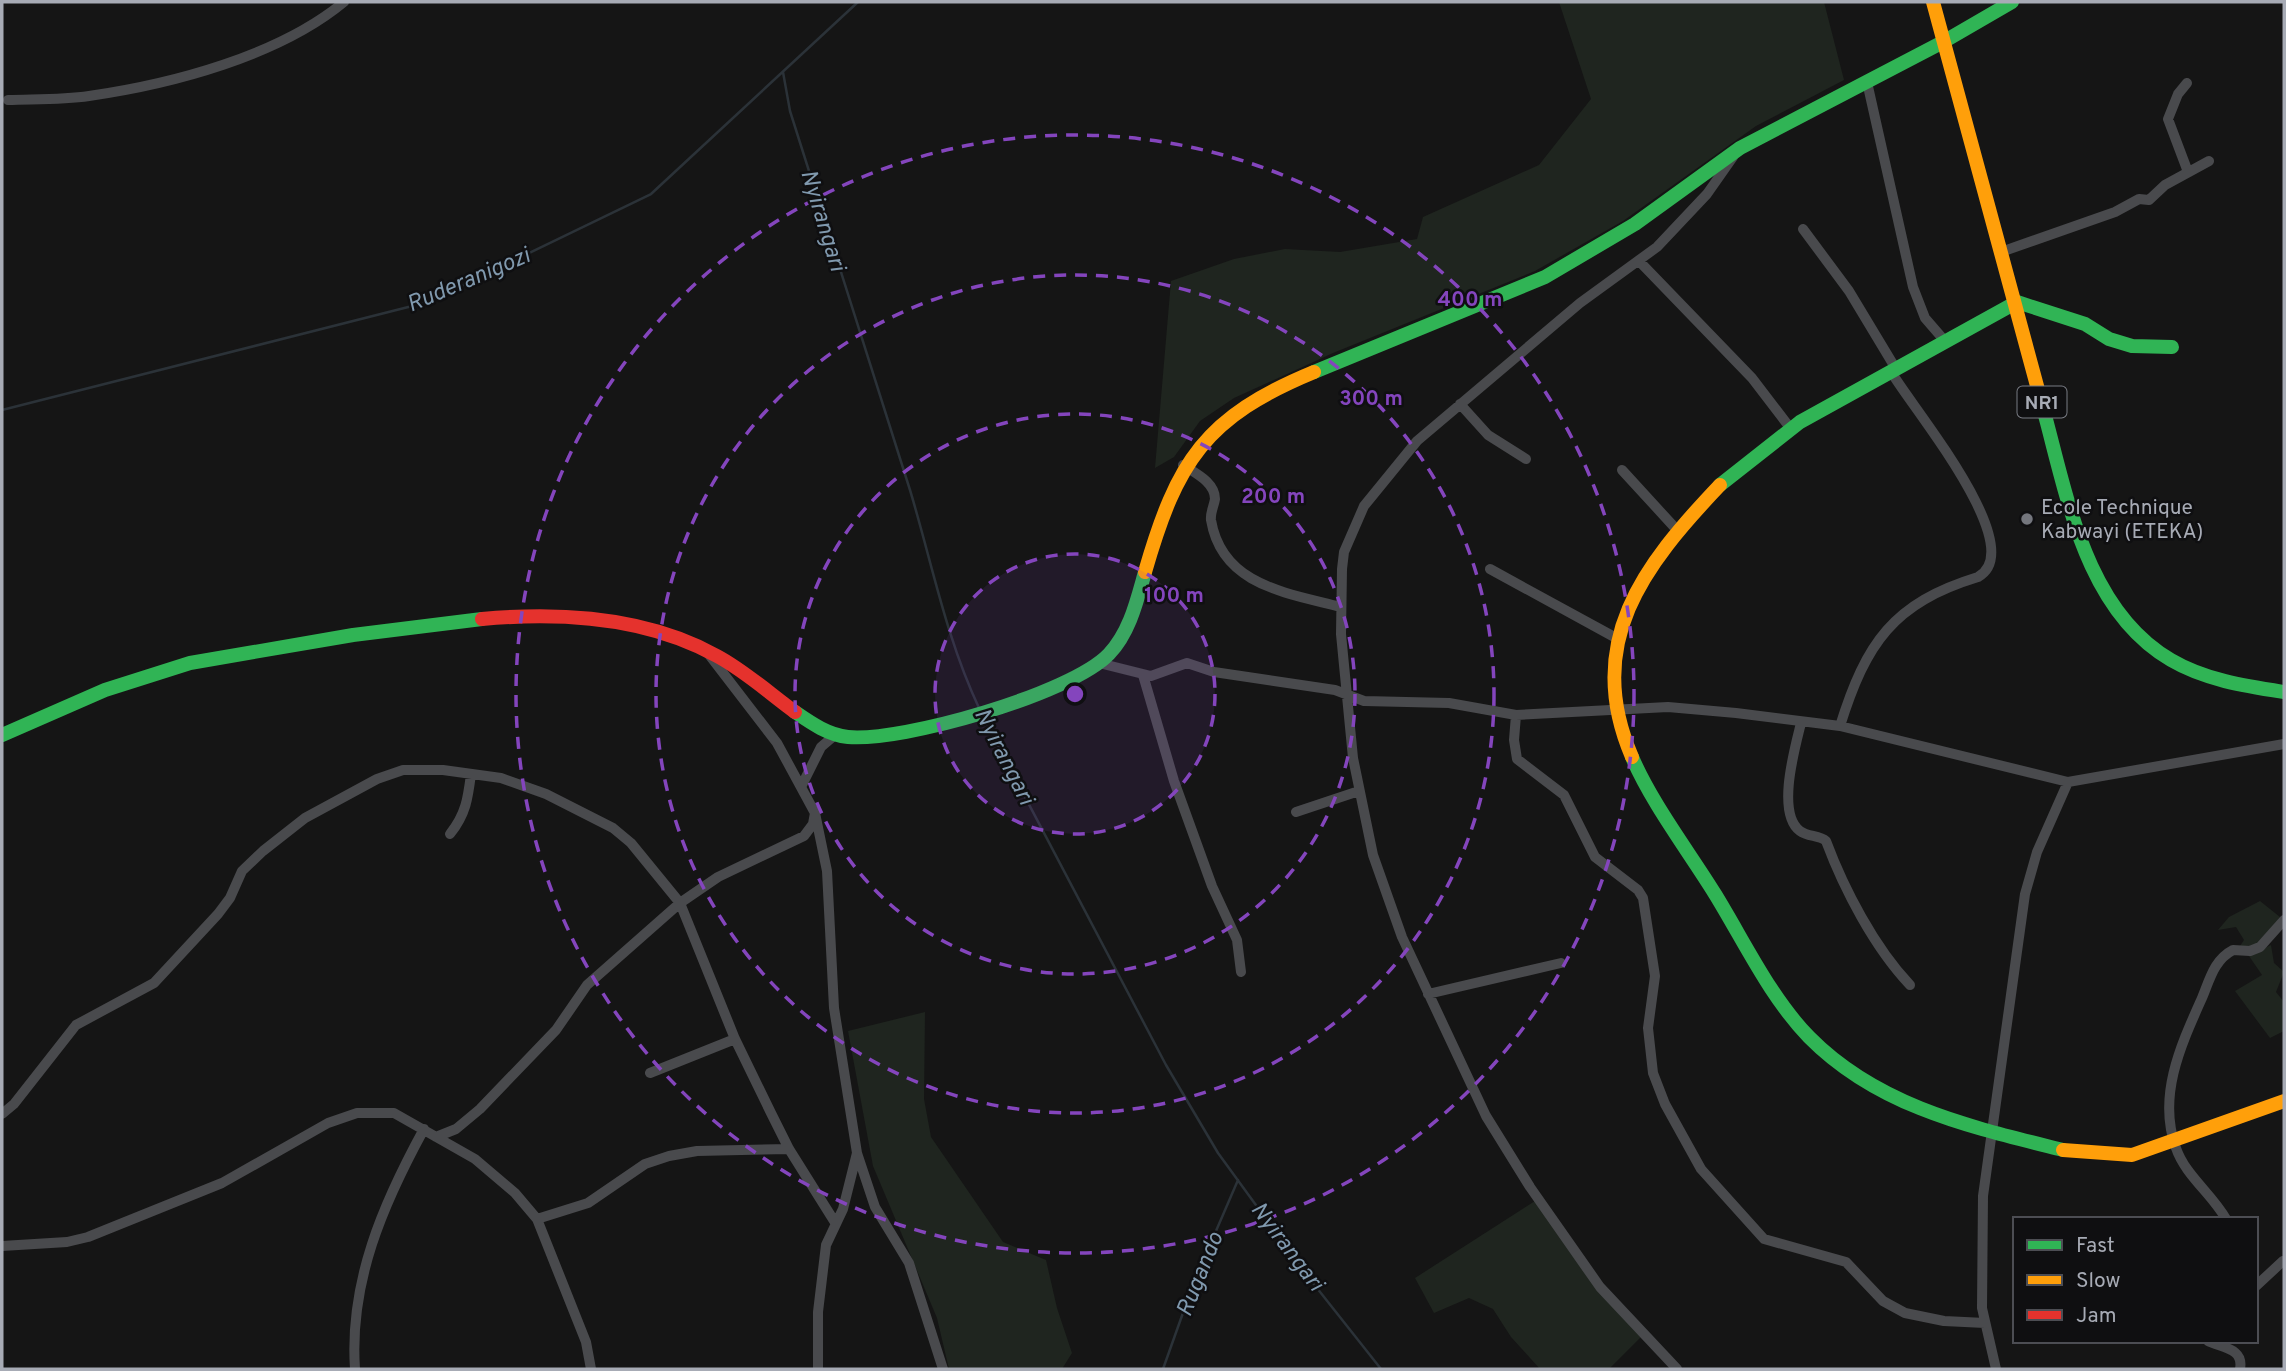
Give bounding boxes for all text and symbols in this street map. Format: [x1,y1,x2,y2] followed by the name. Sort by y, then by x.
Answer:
[792,166,851,276] water label: Nyirangari
[403,242,536,320] water label: Ruderanigozi
[1438,287,1502,314] text: 400 m
[1339,386,1403,413] text: 300 m
[2018,386,2066,418] road number: NR1
[1241,484,1305,511] text: 200 m
[2041,495,2204,546] place label: Ecole Technique Kabwayi (ETEKA)
[2019,511,2035,527] marker: Ecole Technique Kabwayi (ETEKA)
[1144,583,1204,610] text: 100 m
[1063,682,1087,706] centre of rings
[966,704,1040,812] water label: Nyirangari
[1243,1197,1330,1299] water label: Nyirangari
[2013,1217,2258,1343] legend
[1171,1228,1232,1321] water label: Rugando
[2076,1233,2115,1260] text: Fast
[2076,1268,2121,1295] text: Slow
[2076,1303,2117,1330] text: Jam

